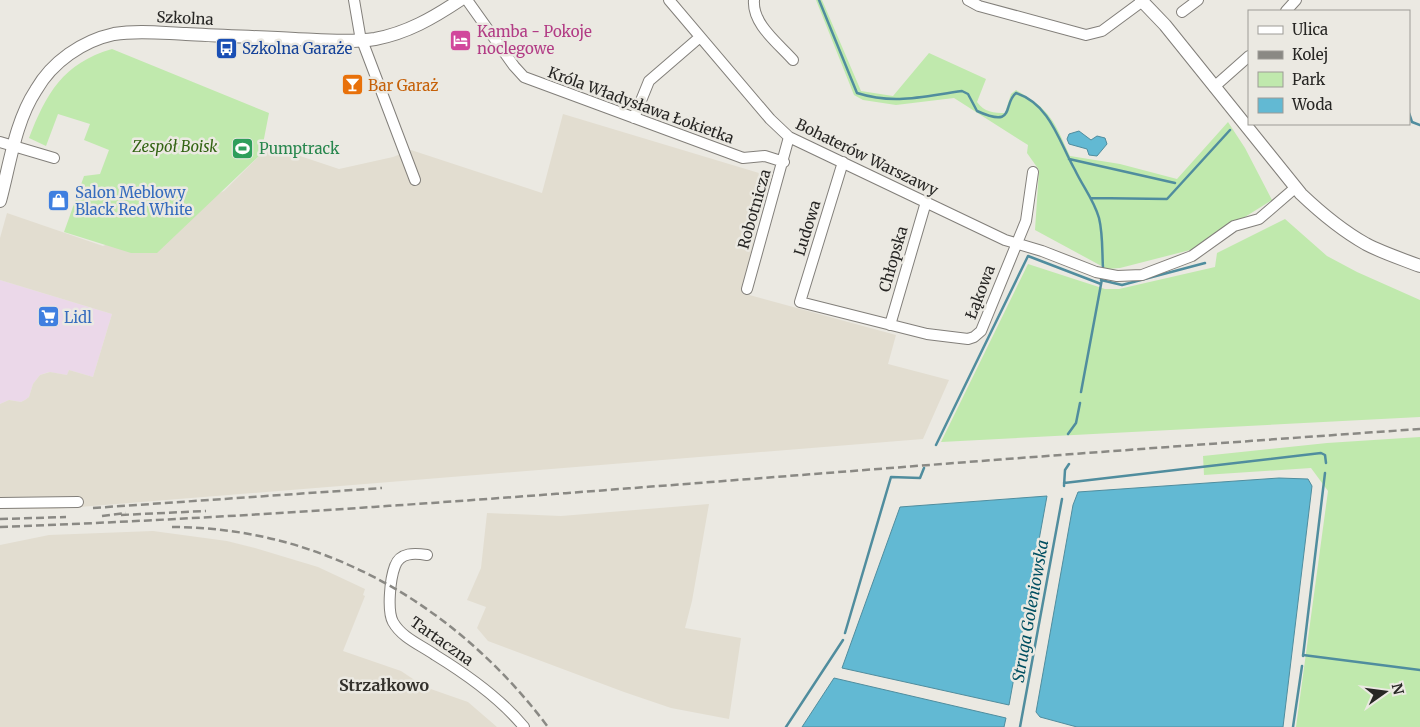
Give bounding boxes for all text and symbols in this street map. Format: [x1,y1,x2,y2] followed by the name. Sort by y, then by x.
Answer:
[156,7,214,29] street label: Szkolna
[1248,10,1410,125] legend
[1292,20,1328,39] text: Ulica
[477,22,592,58] place label: Kamba - Pokoje noclegowe
[449,28,473,52] hotel icon: Kamba - Pokoje noclegowe
[214,36,238,60] bus stop icon: Szkolna Garaże
[242,39,352,58] place label: Szkolna Garaże
[1292,45,1328,64] text: Kolej
[545,62,737,148] street label: Króla Władysława Łokietka
[1292,70,1326,89] text: Park
[340,73,364,97] bar icon: Bar Garaż
[368,76,438,95] place label: Bar Garaż
[1291,95,1333,114] text: Woda
[793,114,942,200] street label: Bohaterów Warszawy
[231,136,255,160] sports icon: Pumptrack
[132,137,218,156] park label: Zespół Boisk
[259,139,340,158] place label: Pumptrack
[734,167,774,251] street label: Robotnicza
[75,183,192,219] place label: Salon Meblowy Black Red White
[47,189,71,213] shop icon: Salon Meblowy Black Red White
[790,198,824,258] street label: Ludowa
[875,224,911,294] street label: Chłopska
[961,262,999,322] street label: Łąkowa
[36,305,60,329] supermarket icon: Lidl
[64,308,92,327] place label: Lidl
[1008,538,1052,684] water label: Struga Goleniowska
[407,612,477,670] street label: Tartaczna
[1360,667,1410,717] north arrow
[339,675,430,695] district label: Strzałkowo
[1388,681,1408,696] text: N

